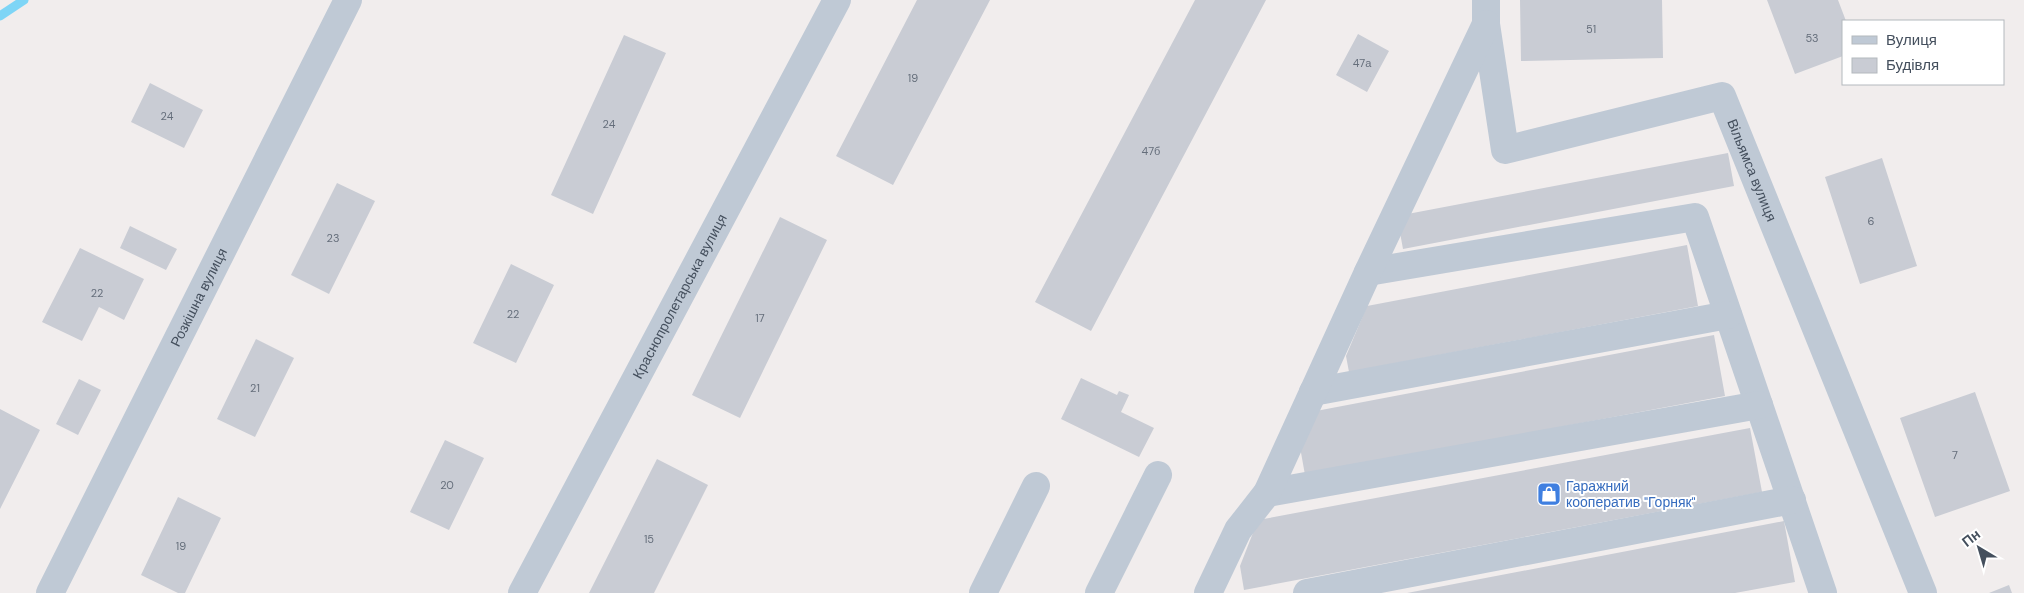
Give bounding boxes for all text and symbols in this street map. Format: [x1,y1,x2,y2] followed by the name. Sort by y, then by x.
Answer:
[1842,20,2004,85] legend
[1586,22,1596,36] house number: 51
[1886,30,1937,50] text: Вулиця
[1805,31,1819,45] house number: 53
[1886,55,1939,75] text: Будівля
[1353,56,1372,70] house number: 47а
[908,71,918,85] house number: 19
[161,109,174,123] house number: 24
[1723,116,1781,224] street label: Вільямса вулиця
[603,117,616,131] house number: 24
[1142,144,1160,158] house number: 47б
[628,211,731,382] street label: Краснопролетарська вулиця
[1868,214,1875,228] house number: 6
[327,231,339,245] house number: 23
[166,245,231,350] street label: Розкішна вулиця
[91,286,103,300] house number: 22
[507,307,519,321] house number: 22
[755,311,765,325] house number: 17
[250,381,260,395] house number: 21
[1952,448,1958,462] house number: 7
[1566,477,1696,511] place label: Гаражний кооператив "Горняк"
[440,478,454,492] house number: 20
[1536,481,1562,507] shop icon: Гаражний кооператив "Горняк"
[1954,523,2004,573] north arrow
[1958,525,1984,551] text: Пн
[644,532,654,546] house number: 15
[176,539,186,553] house number: 19

